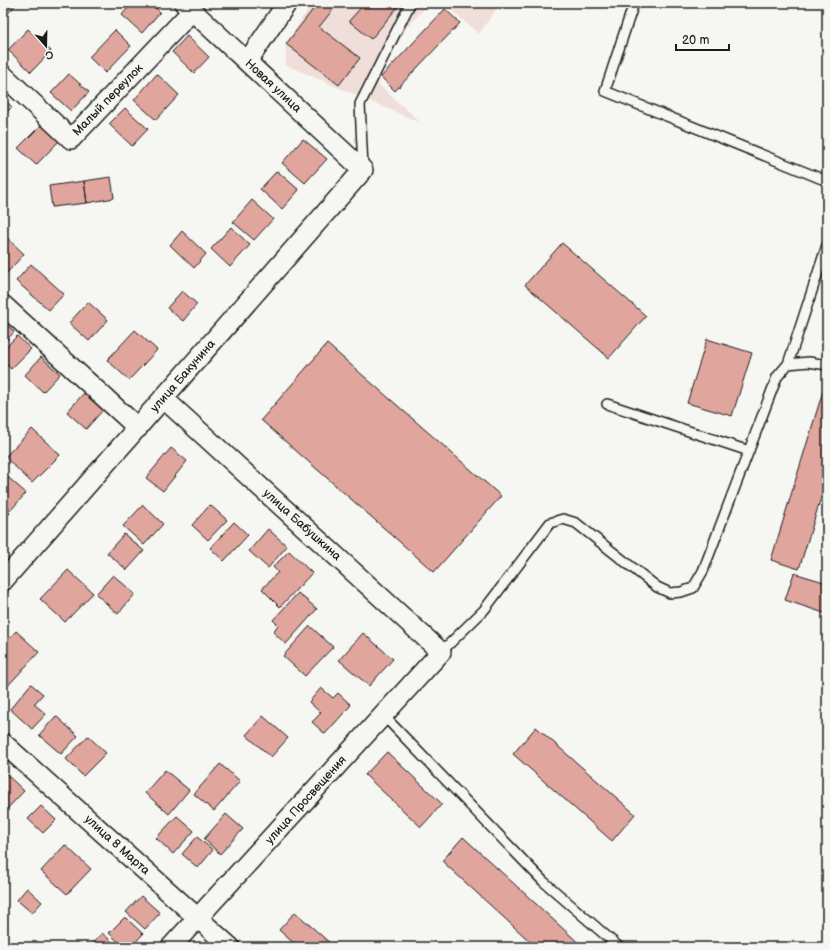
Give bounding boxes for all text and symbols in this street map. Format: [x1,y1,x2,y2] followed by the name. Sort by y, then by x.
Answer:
[26,26,66,66] north arrow
[676,26,729,52] scale bar
[682,33,709,48] text: 20 m
[43,48,55,62] text: С
[242,56,304,116] street label: Новая улица
[70,60,147,139] street label: Малый переулок
[147,337,219,415] street label: улица Бакунина
[260,486,344,564] street label: улица Бабушкина
[262,752,350,847] street label: улица Просвещения
[81,812,153,878] street label: улица 8 Марта

